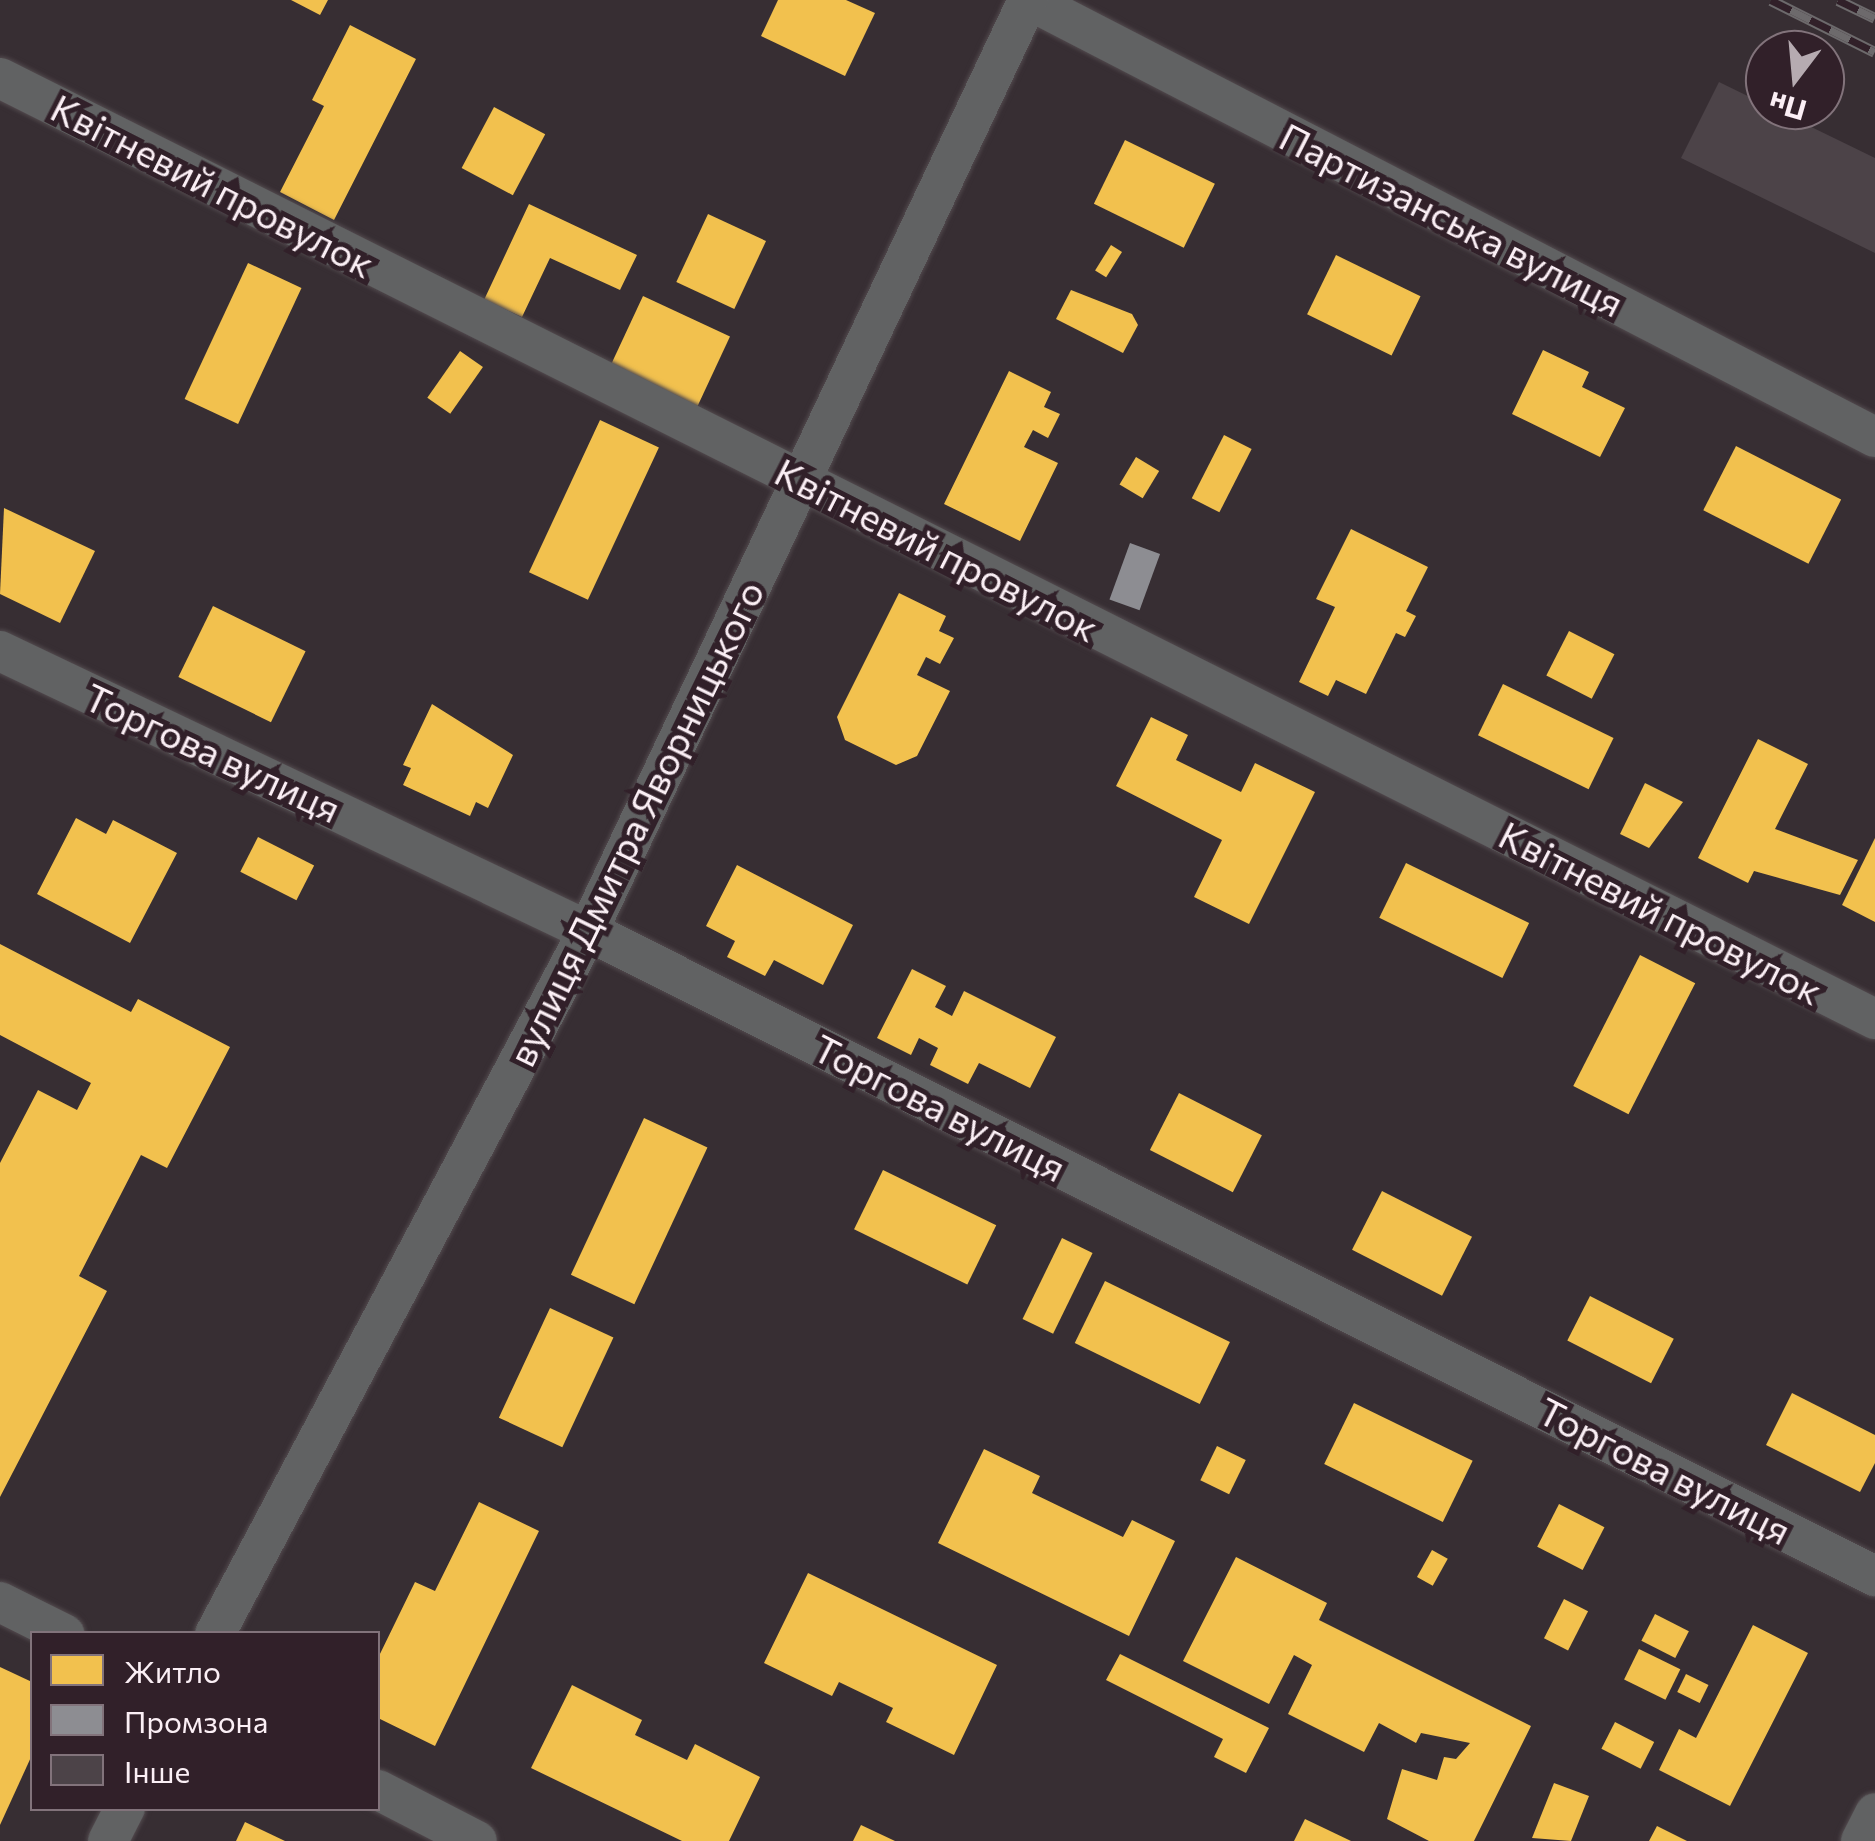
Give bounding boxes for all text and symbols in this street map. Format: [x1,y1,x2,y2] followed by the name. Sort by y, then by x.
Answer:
[1745,30,1845,130] north arrow
[44,84,382,286] street label: Квітневий провулок
[1765,85,1810,128] text: Пн
[1273,113,1631,325] street label: Партизанська вулиця
[768,448,1106,650] street label: Квітневий провулок
[497,573,773,1073] street label: вулиця Дмитра Яворницького
[78,673,348,831] street label: Торгова вулиця
[1492,811,1830,1013] street label: Квітневий провулок
[806,1024,1074,1190] street label: Торгова вулиця
[1531,1387,1799,1553] street label: Торгова вулиця
[30,1631,380,1811] legend
[124,1652,221,1689] text: Житло
[124,1702,268,1739] text: Промзона
[124,1752,190,1789] text: Інше

